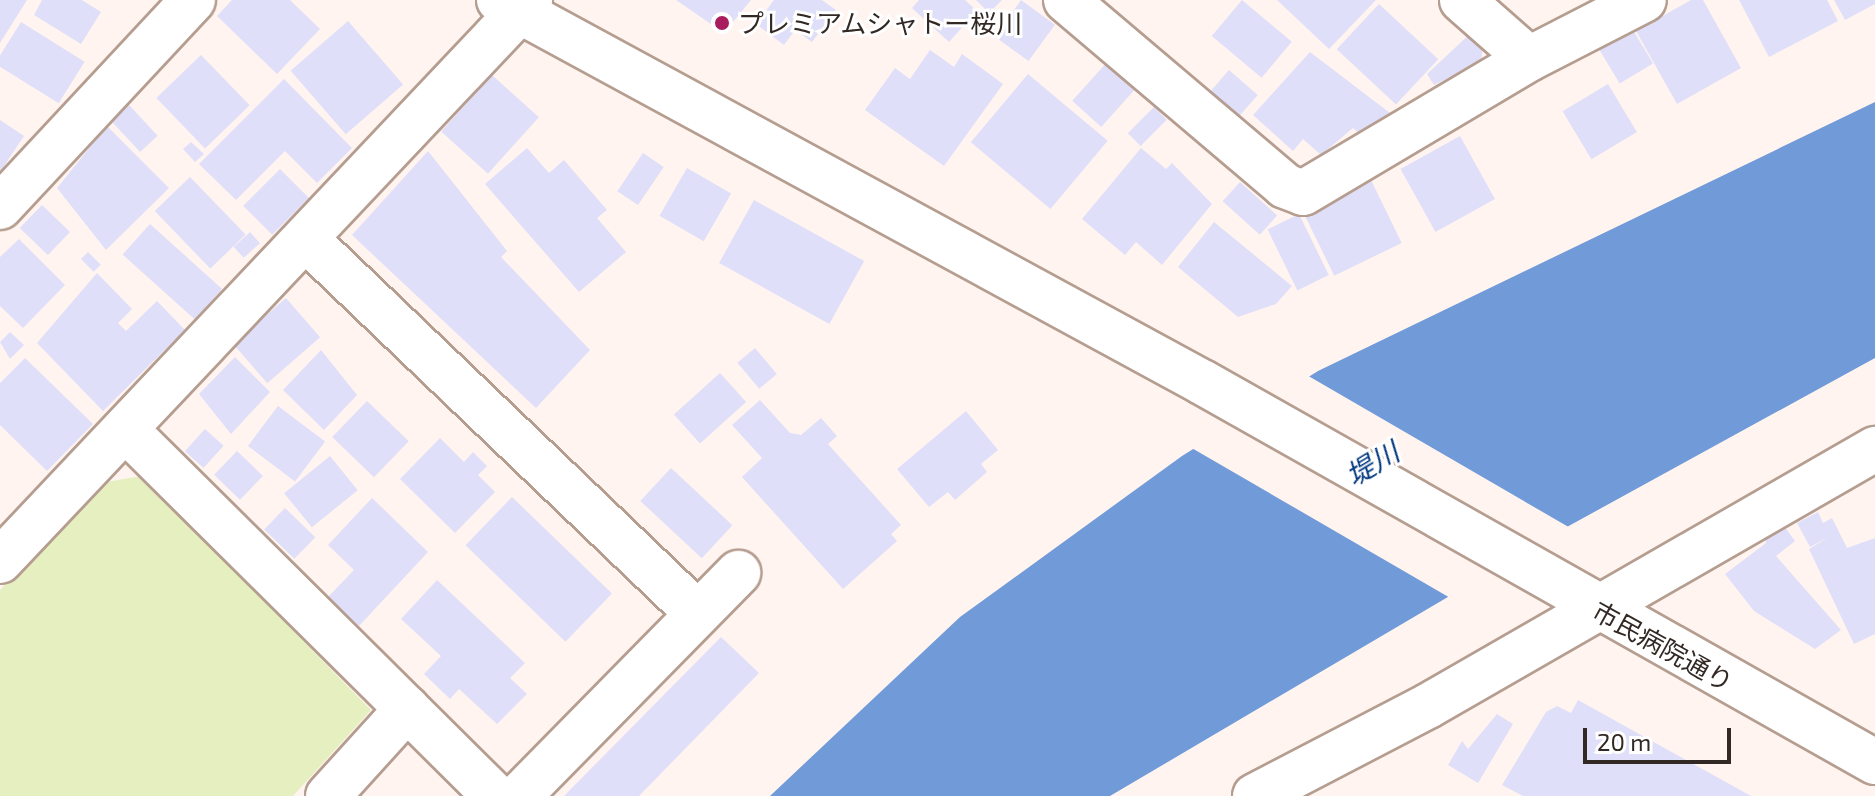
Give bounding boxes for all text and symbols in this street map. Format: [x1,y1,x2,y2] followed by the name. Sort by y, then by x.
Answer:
[738,7,1024,39] place label: プレミアムシャトー桜川
[713,14,731,32] marker: プレミアムシャトー桜川
[1339,434,1405,492] water label: 堤川
[1587,595,1739,697] street label: 市民病院通り
[1587,712,1735,762] scale bar
[1597,727,1651,756] text: 20 m

